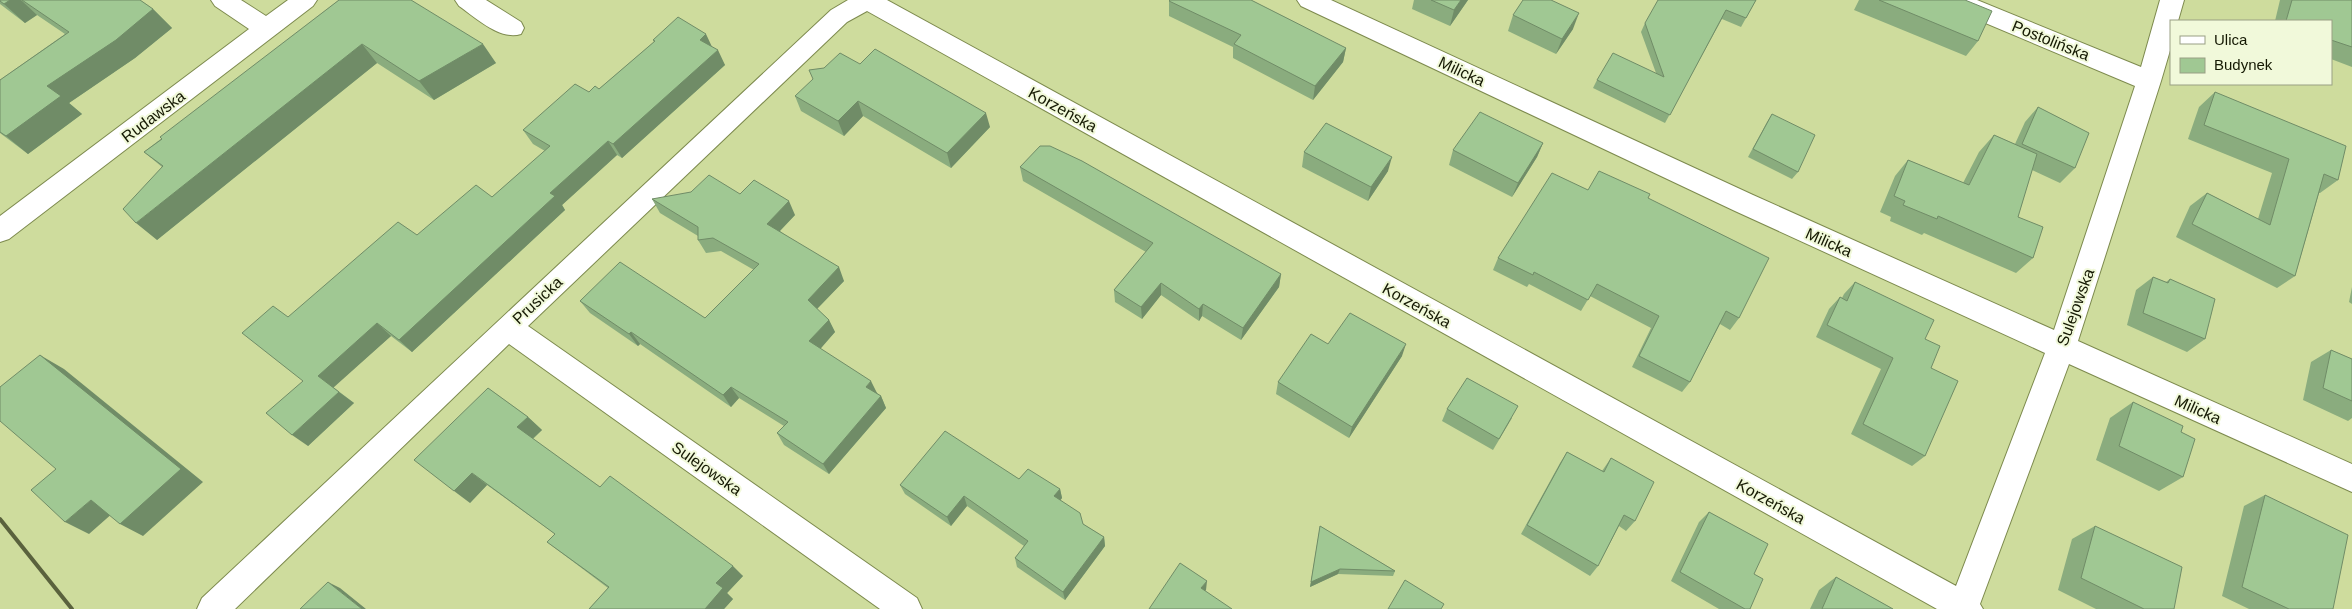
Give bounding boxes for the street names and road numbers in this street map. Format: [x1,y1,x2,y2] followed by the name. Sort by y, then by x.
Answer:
[2010,17,2092,64] street label: Postolińska
[1436,53,1488,90] street label: Milicka
[1026,84,1100,135] street label: Korzeńska
[118,87,188,146] street label: Rudawska
[1803,225,1855,260] street label: Milicka
[2054,266,2097,348] street label: Sulejowska
[509,273,566,328] street label: Prusicka
[1380,280,1454,331] street label: Korzeńska
[2172,392,2224,427] street label: Milicka
[669,438,745,499] street label: Sulejowska
[1734,476,1808,527] street label: Korzeńska

